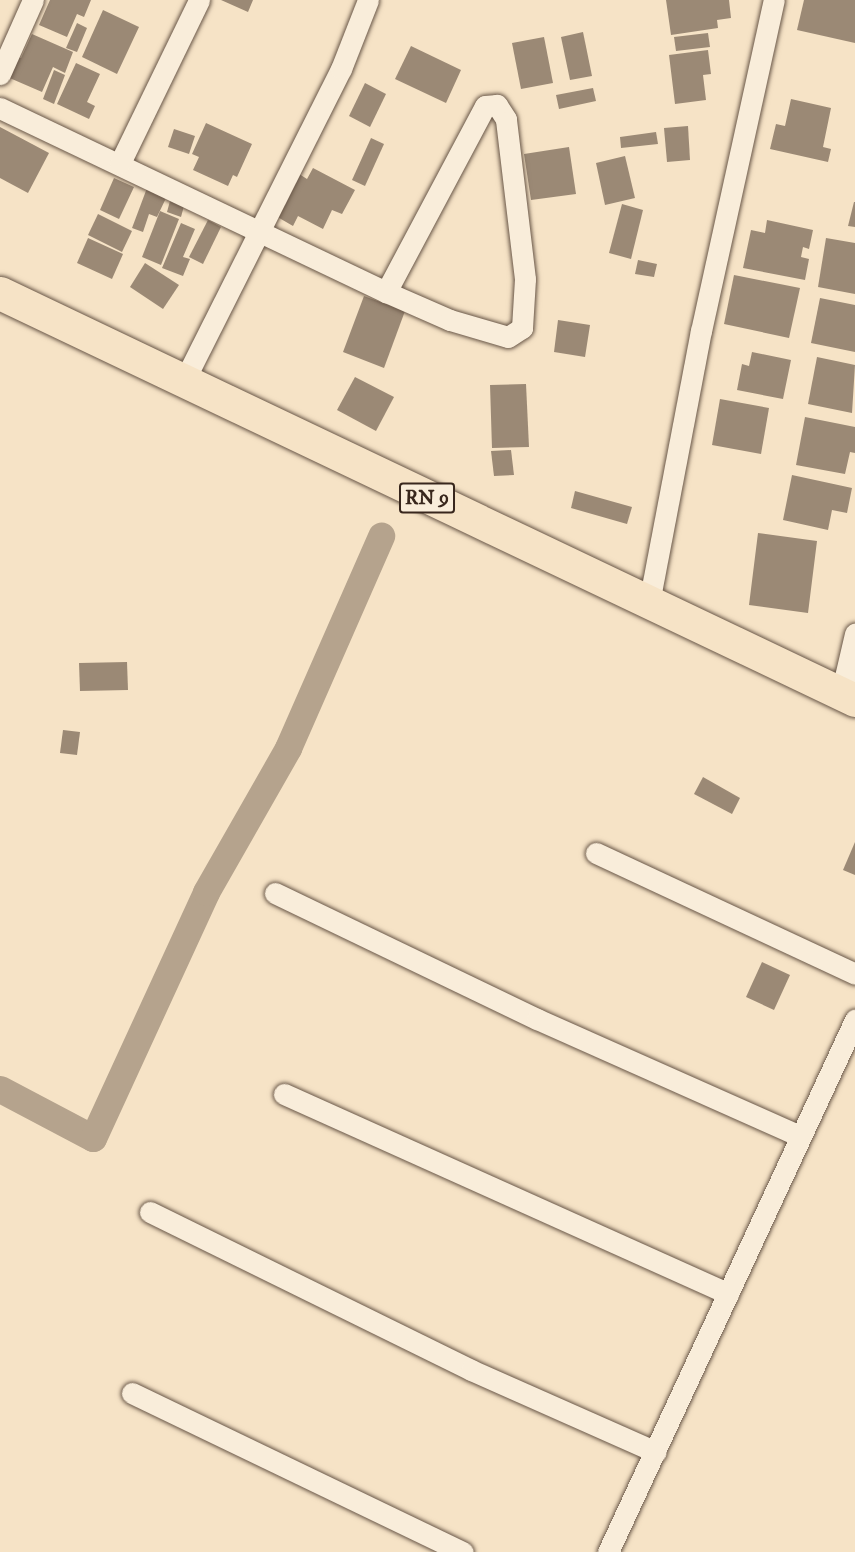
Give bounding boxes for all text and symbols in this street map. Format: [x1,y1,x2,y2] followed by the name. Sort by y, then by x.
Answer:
[398,481,456,515] road number: RN 9

